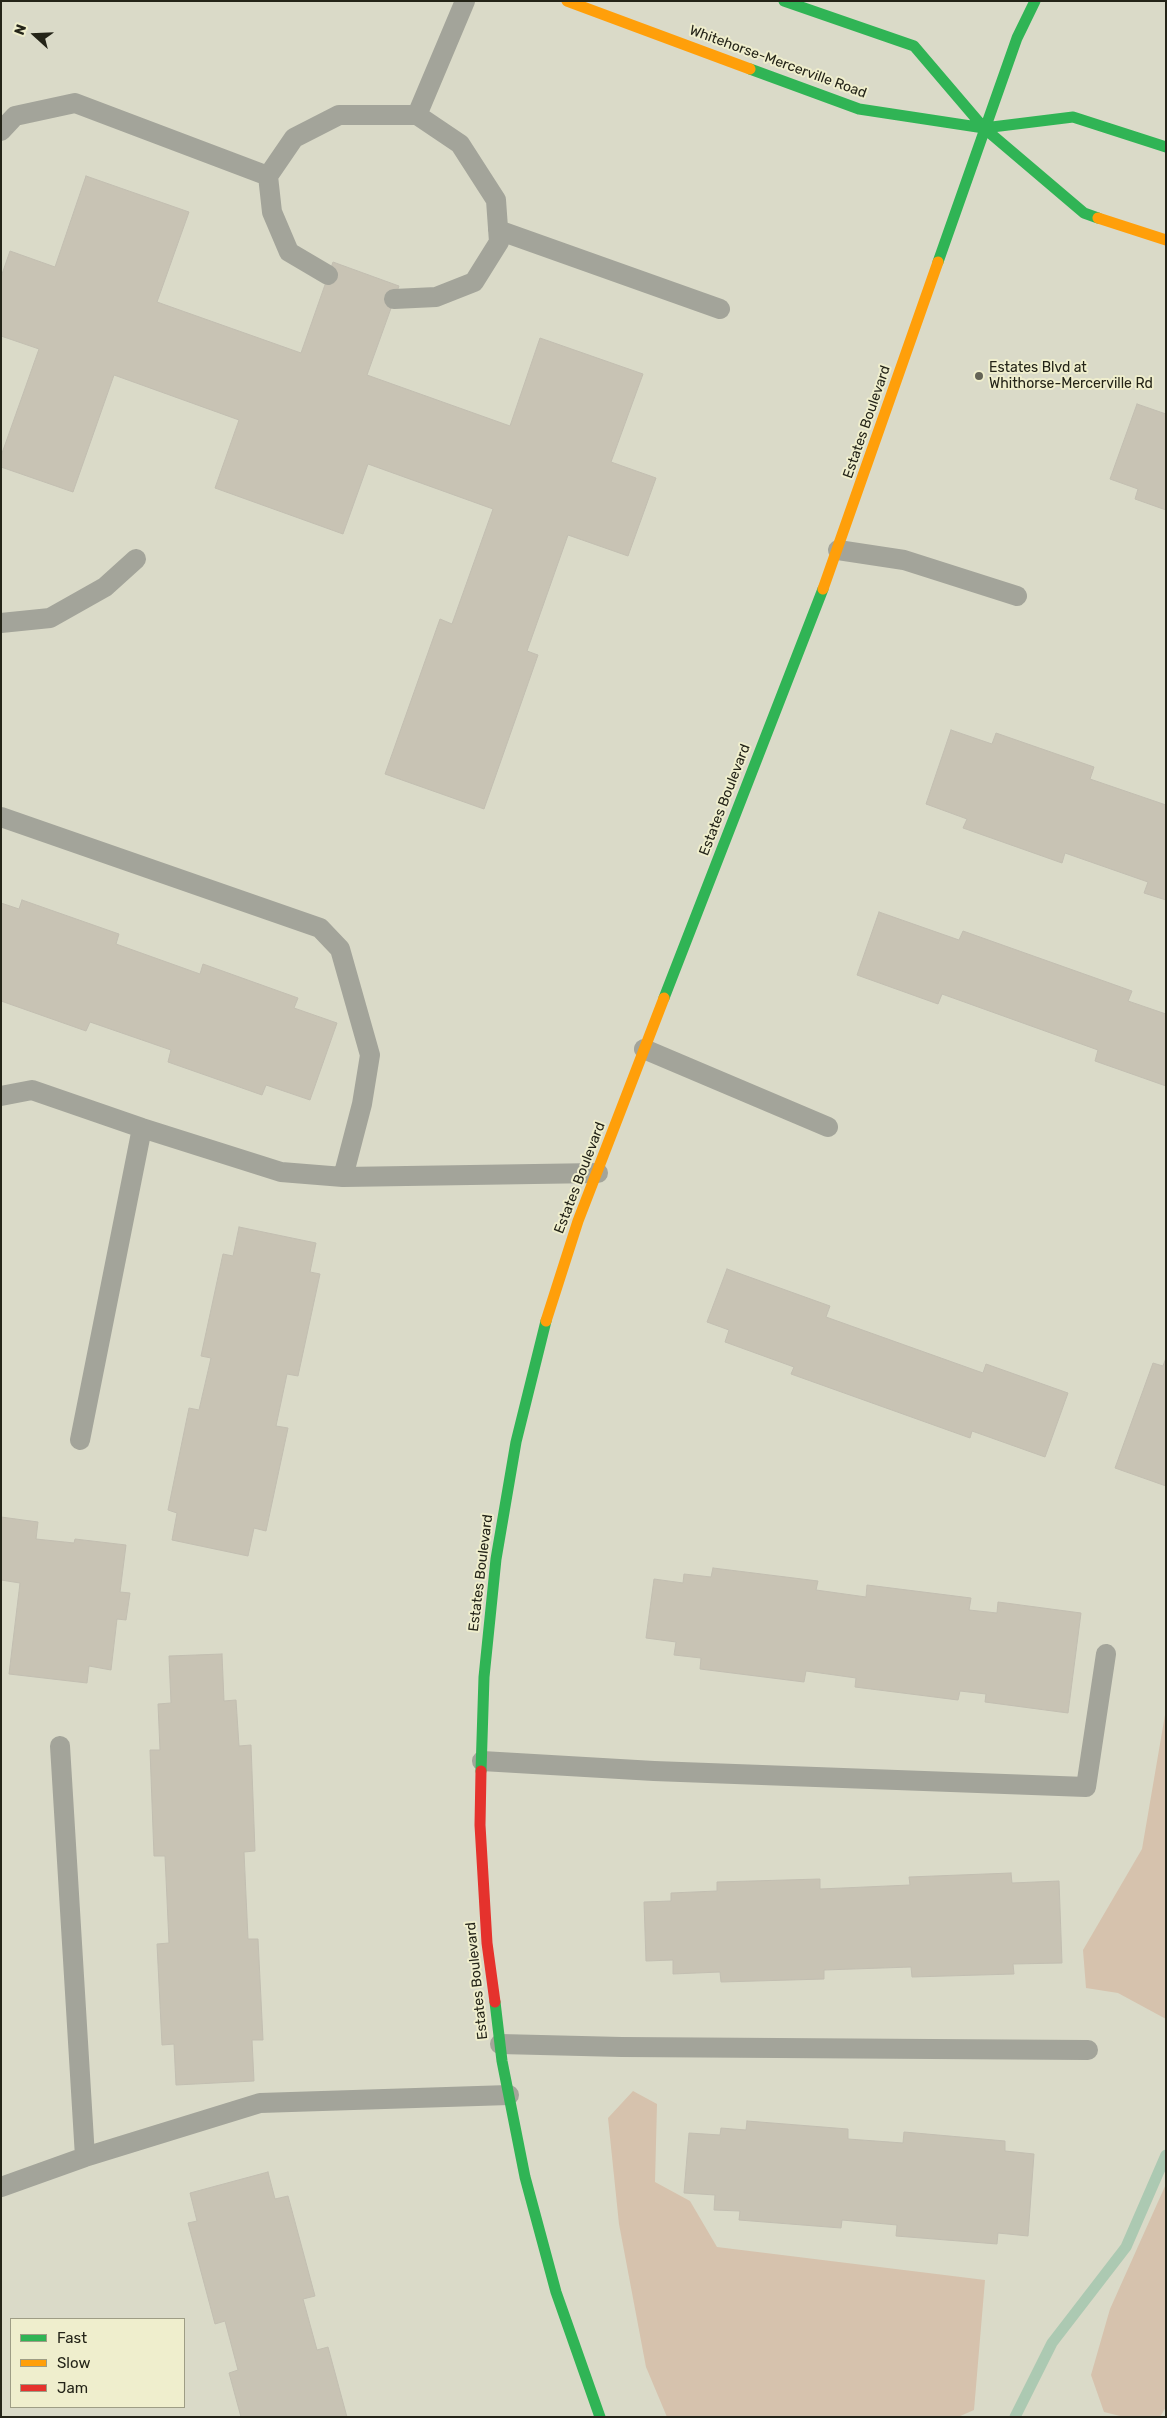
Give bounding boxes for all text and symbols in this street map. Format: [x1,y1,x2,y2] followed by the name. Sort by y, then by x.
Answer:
[10,10,60,60] north arrow
[11,22,30,37] text: N
[687,22,869,102] street label: Whitehorse-Mercerville Road
[989,360,1153,392] place label: Estates Blvd at Whithorse-Mercerville Rd
[840,363,894,481] street label: Estates Boulevard
[973,370,985,382] marker: Estates Blvd at Whithorse-Mercerville Rd
[696,742,754,858] street label: Estates Boulevard
[551,1120,609,1236] street label: Estates Boulevard
[465,1513,497,1633] street label: Estates Boulevard
[462,1921,492,2041] street label: Estates Boulevard
[10,2318,185,2408] legend
[57,2329,87,2347] text: Fast
[57,2354,90,2372] text: Slow
[57,2379,88,2397] text: Jam

